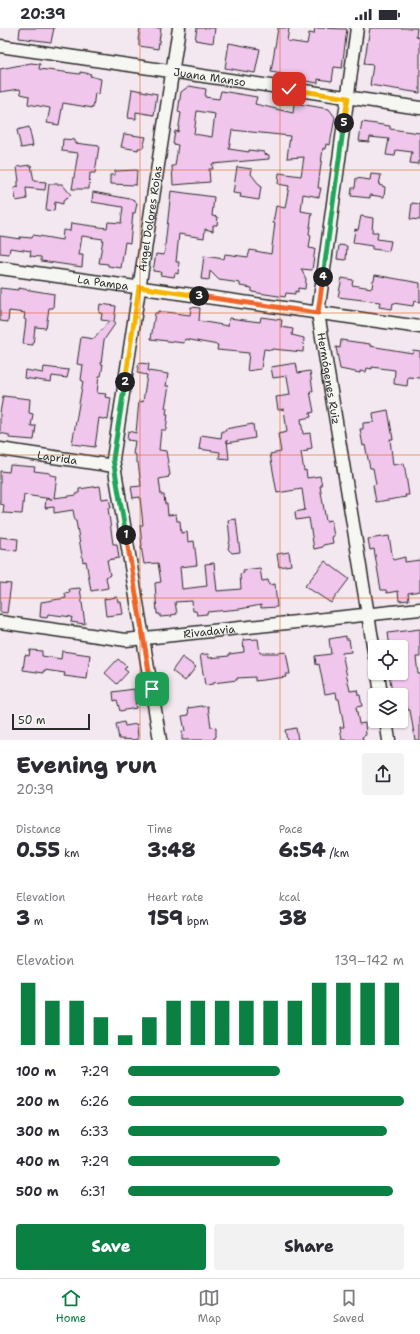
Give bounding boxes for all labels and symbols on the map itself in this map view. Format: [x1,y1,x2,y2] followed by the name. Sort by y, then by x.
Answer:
[172,65,247,90] street label: Juana Manso
[272,72,306,106] pin
[334,113,354,133] pin: 5
[134,165,166,273] street label: Ángel Dolores Rojas
[313,267,333,287] pin: 4
[76,272,130,294] street label: La Pampa
[189,286,209,306] pin: 3
[313,332,343,426] street label: Hermógenes Ruiz
[115,372,135,392] pin: 2
[36,448,79,468] street label: Laprida
[116,525,136,545] pin: 1
[183,622,236,642] street label: Rivadavia
[135,672,169,706] pin
[12,712,90,731] scale bar

